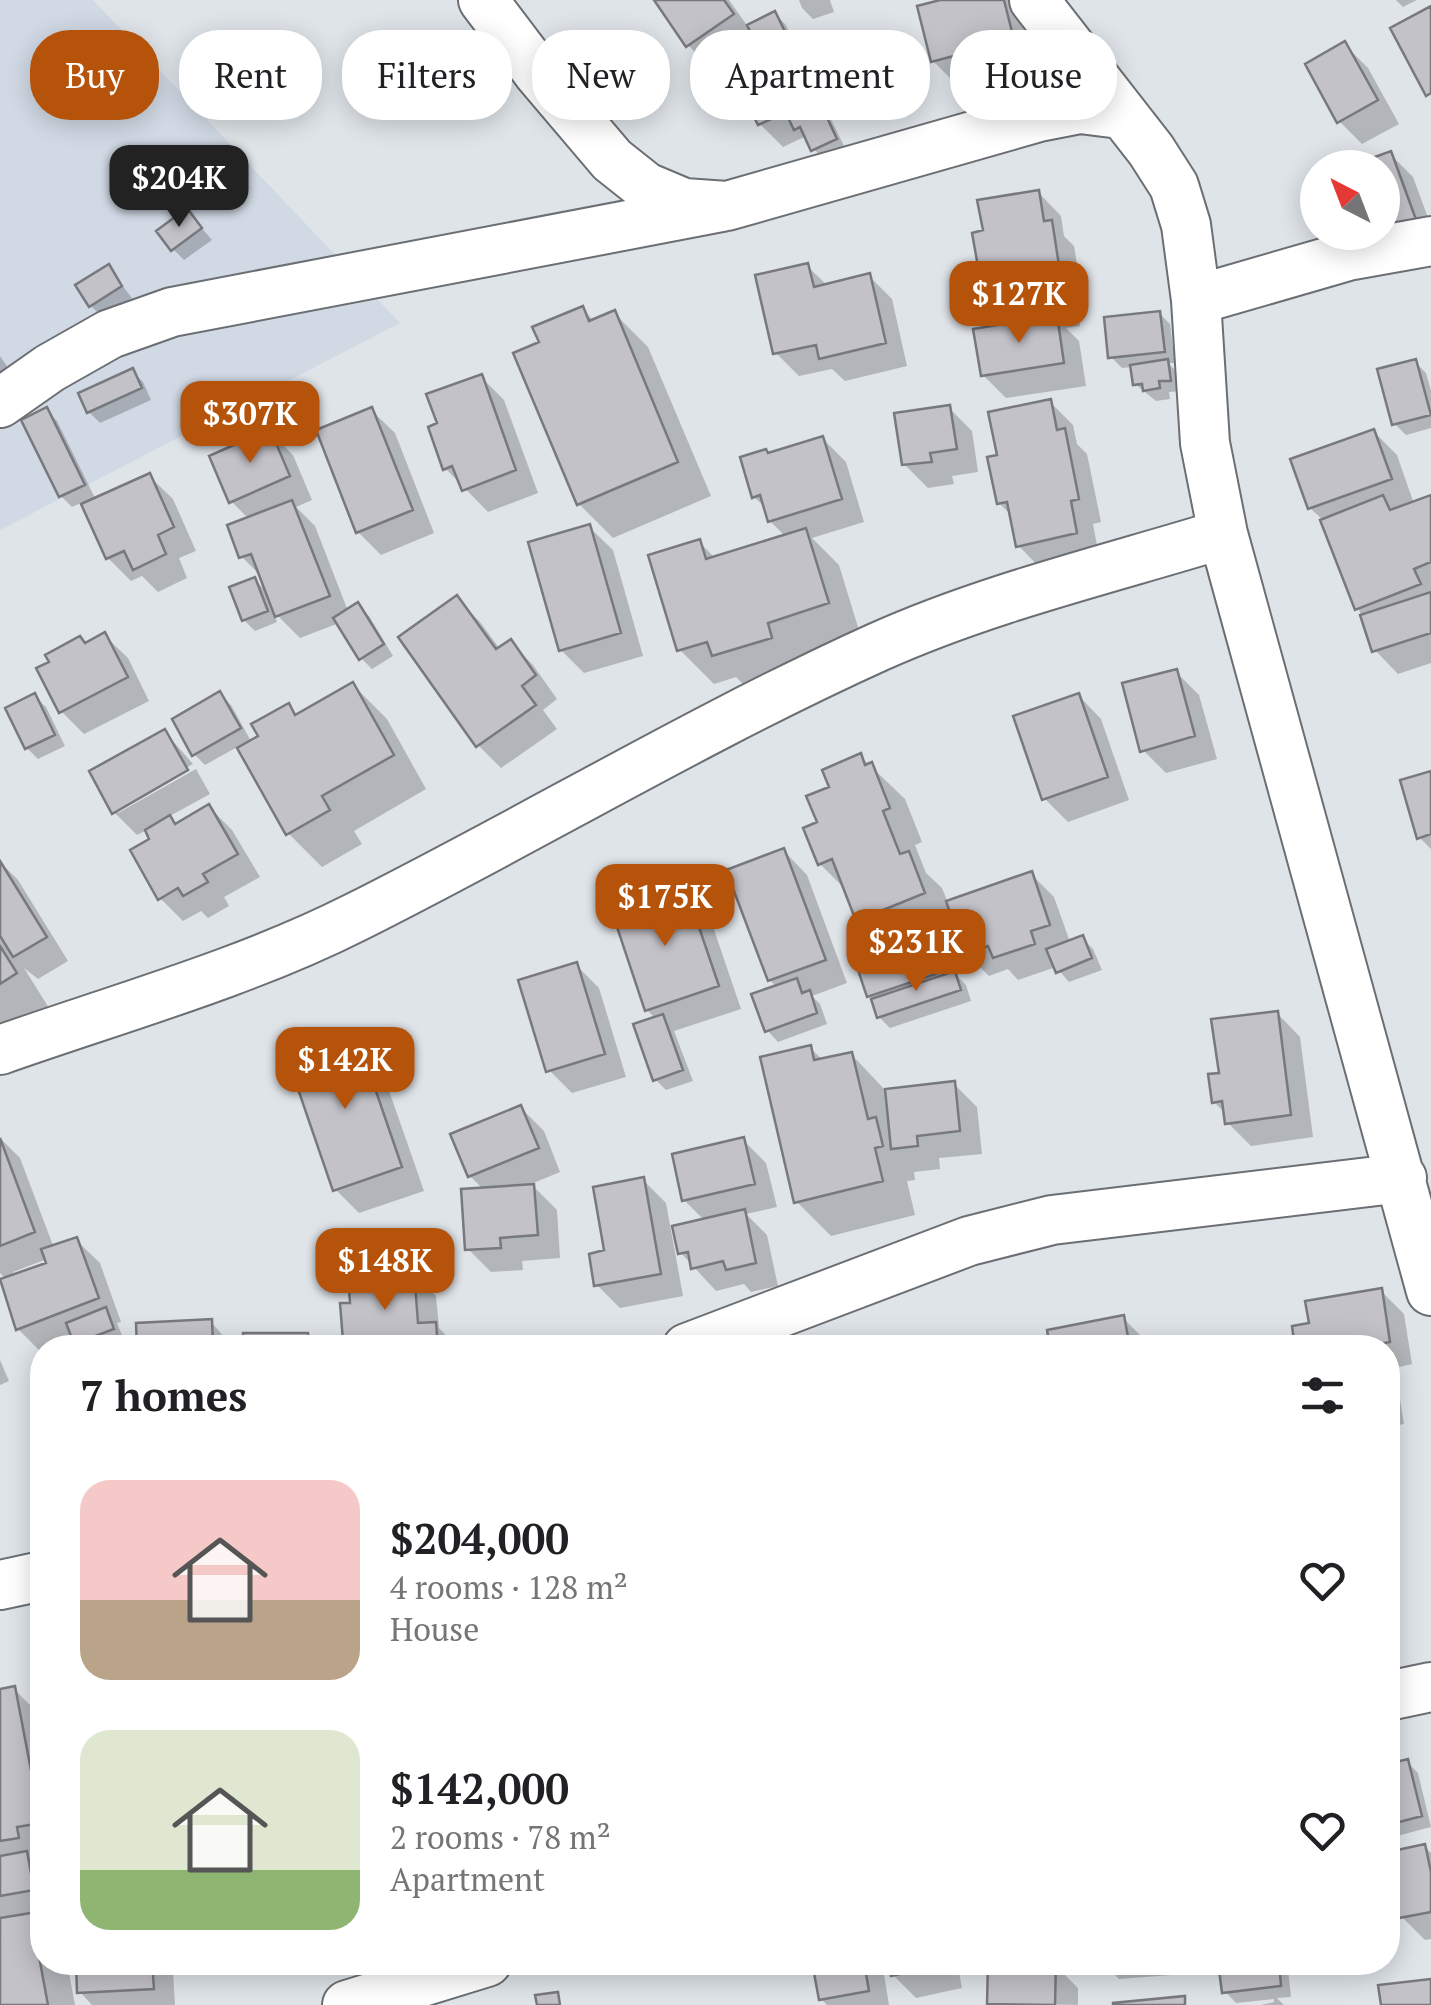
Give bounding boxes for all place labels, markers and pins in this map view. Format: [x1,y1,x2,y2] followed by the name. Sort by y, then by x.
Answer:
[109,145,249,230] pin: $204K
[949,261,1089,346] pin: $127K
[180,381,320,466] pin: $307K
[595,864,735,949] pin: $175K
[846,909,986,994] pin: $231K
[275,1027,415,1112] pin: $142K
[315,1228,455,1313] pin: $148K

